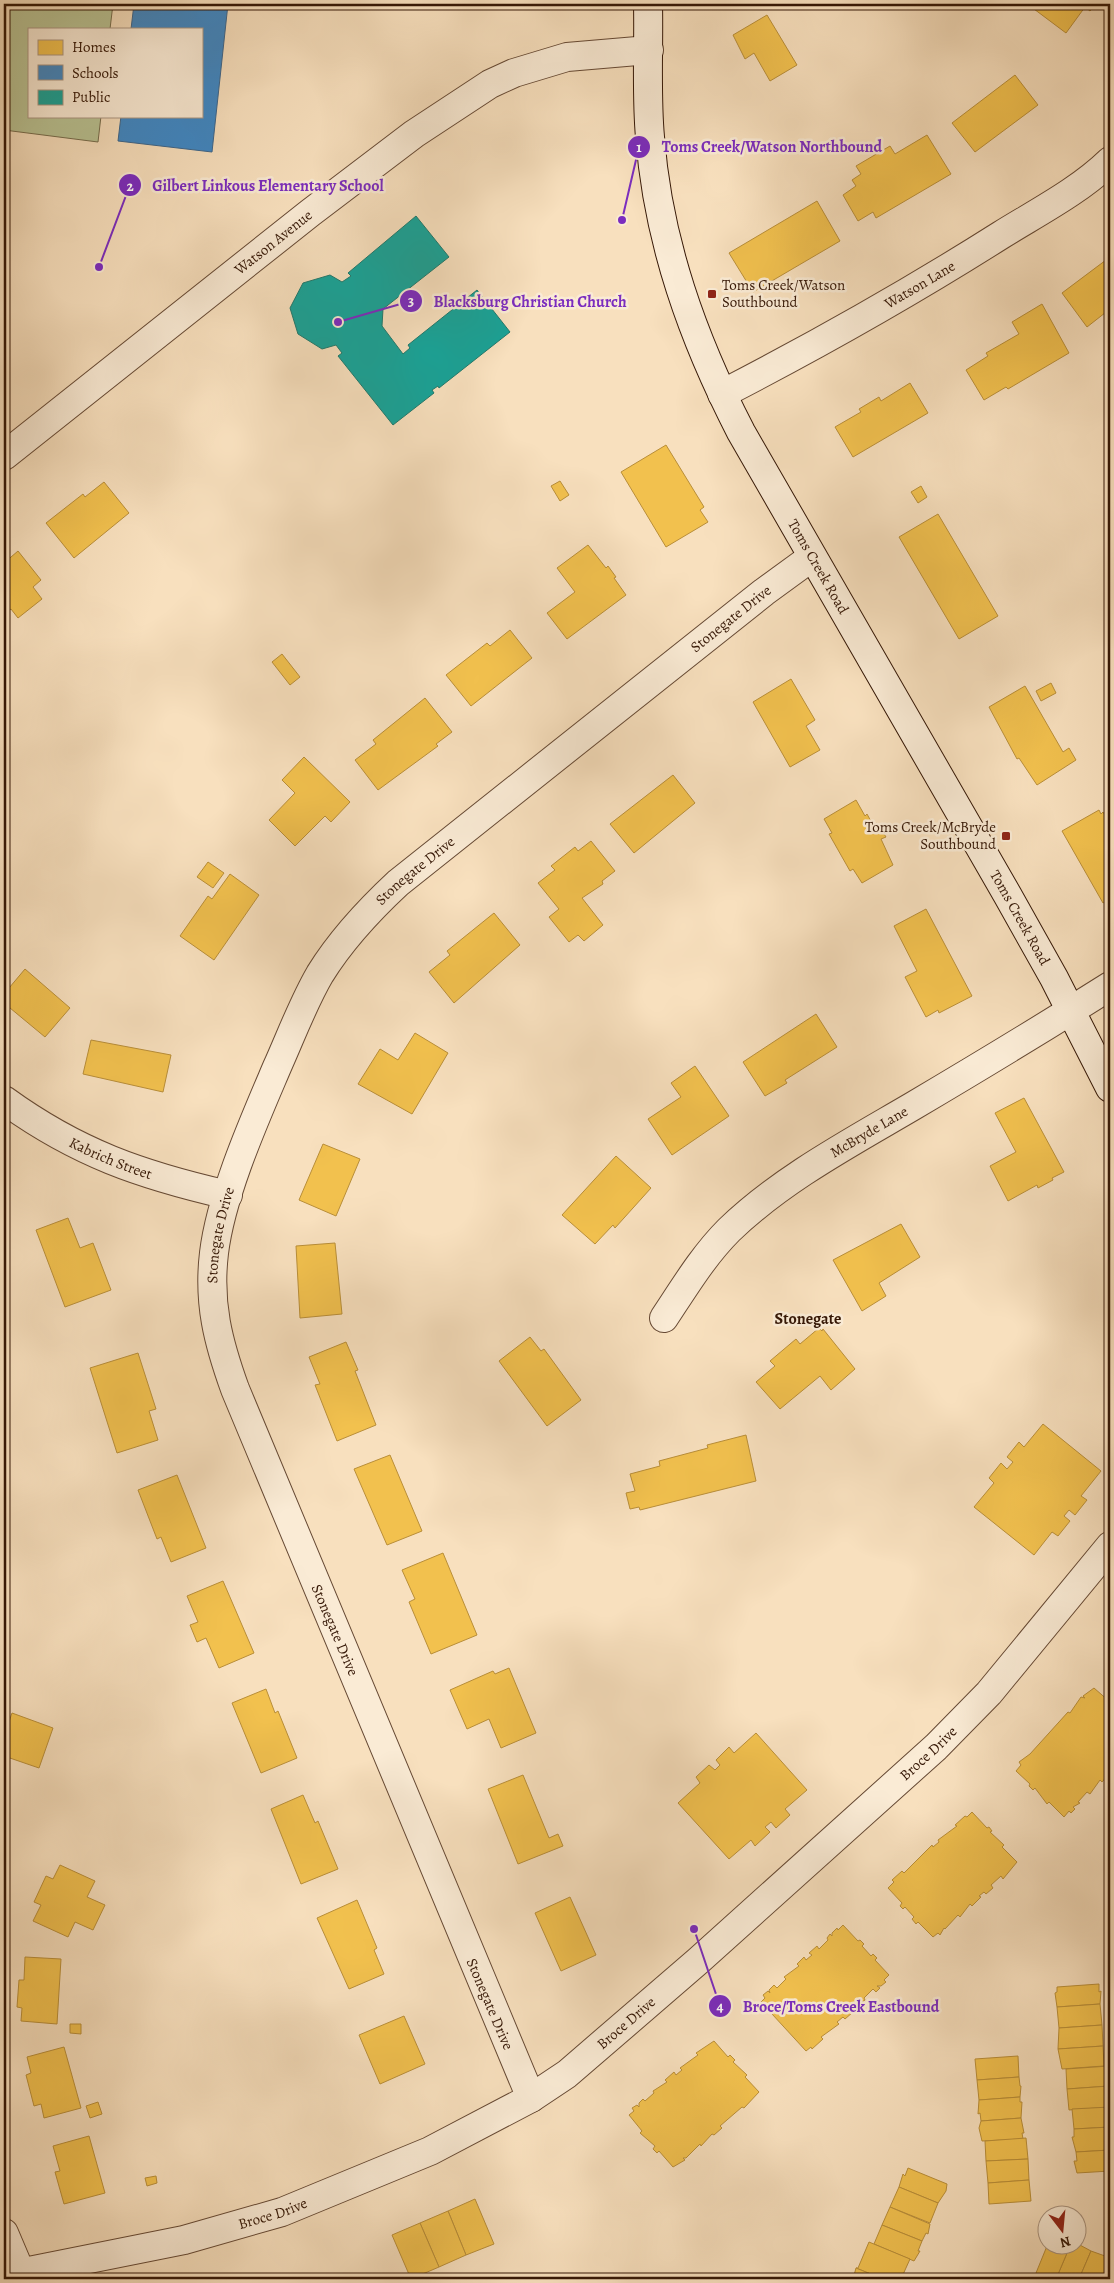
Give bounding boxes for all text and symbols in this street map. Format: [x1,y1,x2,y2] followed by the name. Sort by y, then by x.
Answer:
[28,28,202,118] legend
[72,37,116,57] text: Homes
[72,63,119,83] text: Schools
[72,87,110,107] text: Public
[627,131,892,162] callout: Toms Creek/Watson Northbound
[662,136,883,158] text: Toms Creek/Watson Northbound
[636,137,642,157] text: 1
[117,170,393,201] callout: Gilbert Linkous Elementary School
[152,175,384,197] text: Gilbert Linkous Elementary School
[126,176,134,196] text: 2
[230,205,317,280] street label: Watson Avenue
[880,256,959,314] street label: Watson Lane
[722,275,845,312] place label: Toms Creek/Watson Southbound
[398,286,636,317] callout: Blacksburg Christian Church
[706,288,718,300] marker: Toms Creek/Watson Southbound
[408,291,414,311] text: 3
[433,291,627,313] text: Blacksburg Christian Church
[783,515,854,618] street label: Toms Creek Road
[686,580,775,657] street label: Stonegate Drive
[865,817,997,854] place label: Toms Creek/McBryde Southbound
[1000,830,1012,842] marker: Toms Creek/McBryde Southbound
[371,831,459,910] street label: Stonegate Drive
[985,866,1055,970] street label: Toms Creek Road
[826,1101,912,1162] street label: McBryde Lane
[66,1132,155,1184] street label: Kabrich Street
[202,1184,239,1283] street label: Stonegate Drive
[775,1308,841,1330] district label: Stonegate
[307,1581,363,1679] street label: Stonegate Drive
[895,1721,961,1785] street label: Broce Drive
[462,1955,518,2053] street label: Stonegate Drive
[707,1991,949,2022] callout: Broce/Toms Creek Eastbound
[593,1992,660,2054] street label: Broce Drive
[716,1996,724,2016] text: 4
[743,1996,940,2018] text: Broce/Toms Creek Eastbound
[236,2193,310,2234] street label: Broce Drive
[1036,2206,1086,2256] north arrow
[1058,2231,1073,2253] text: N

